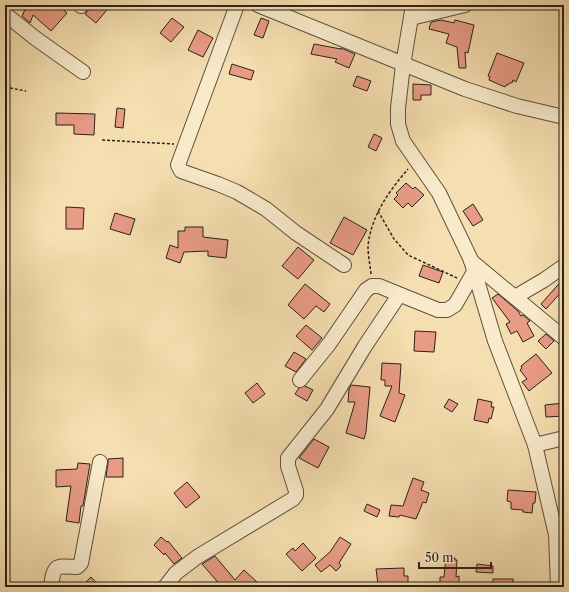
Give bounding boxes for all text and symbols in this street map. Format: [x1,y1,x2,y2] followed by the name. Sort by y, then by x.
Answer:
[419,544,491,570] scale bar
[425,550,454,565] text: 50 m

